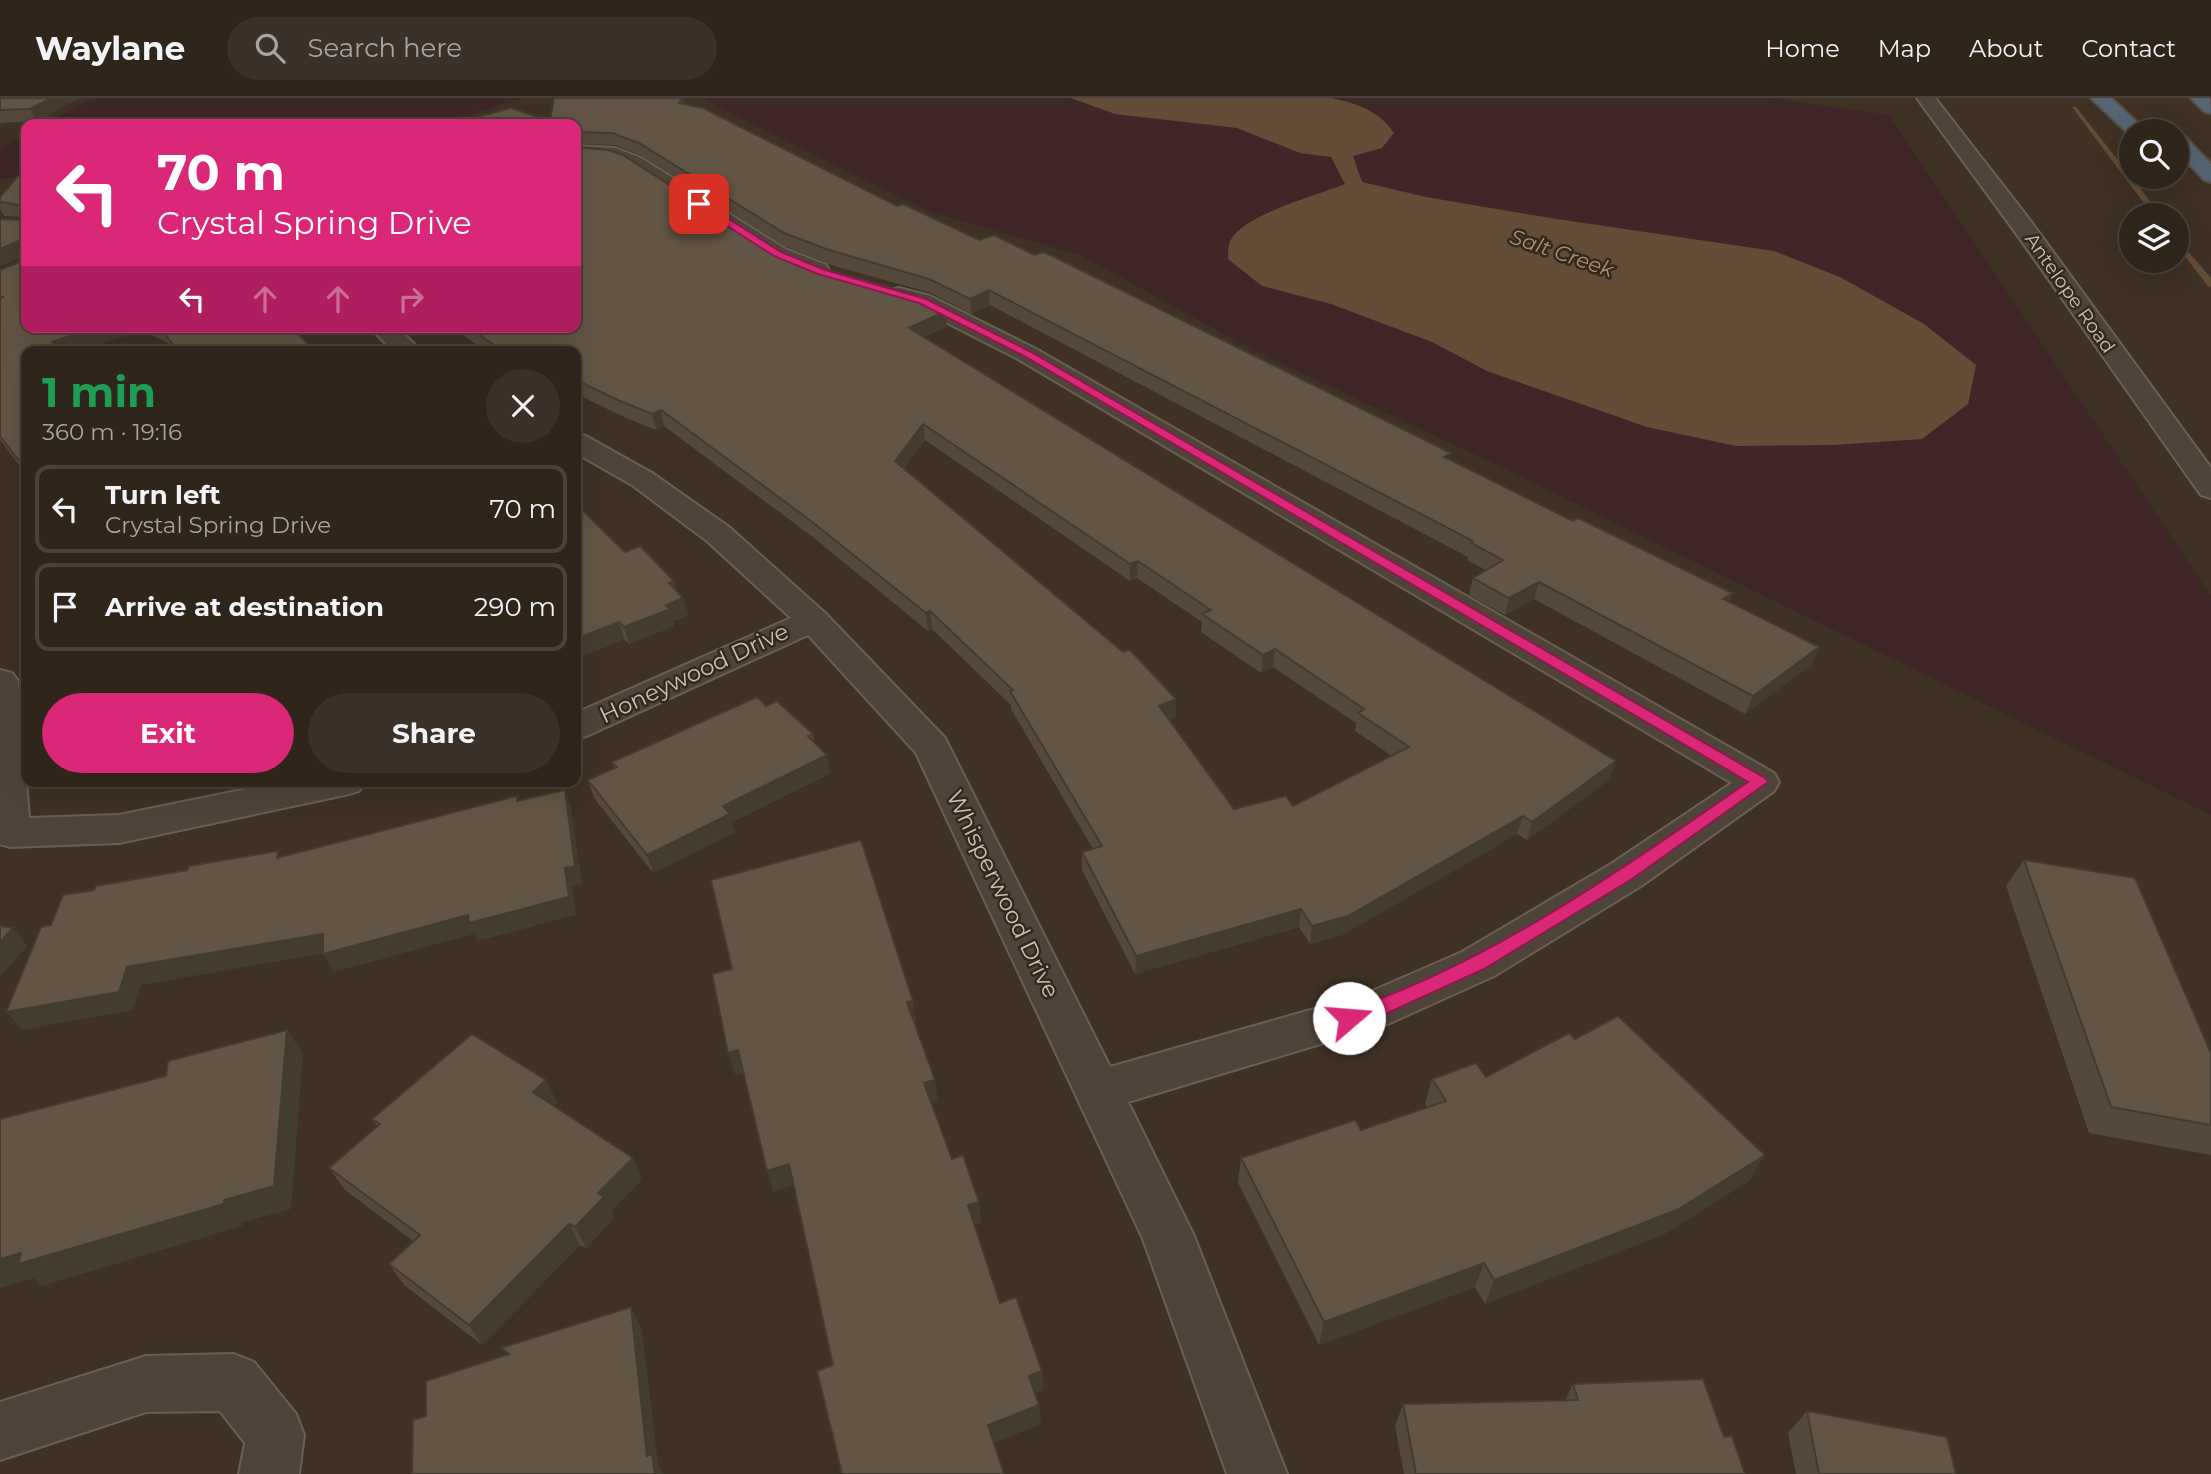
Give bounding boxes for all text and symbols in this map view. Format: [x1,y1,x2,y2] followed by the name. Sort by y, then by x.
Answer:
[227,17,717,80] search box
[35,28,185,68] text: Waylane
[251,29,289,67] icon: search
[307,32,462,64] text: Search here
[1765,34,1840,63] text: Home
[1878,34,1931,63] text: Map
[1969,34,2043,63] text: About
[2081,34,2176,63] text: Contact
[2119,119,2189,273] map controls
[2119,119,2189,189] button: search
[157,143,285,202] text: 70 m
[42,147,133,238] icon: left
[669,174,729,234] pin
[680,185,718,223] icon: arrive
[157,203,472,242] text: Crystal Spring Drive
[2119,203,2189,273] button: layers
[1507,224,1619,283] water label: Salt Creek
[2020,229,2120,357] street label: Antelope Road
[173,280,211,318] icon: left
[246,280,284,318] icon: ahead
[319,280,357,318] icon: ahead
[392,280,430,318] icon: right
[42,366,156,418] text: 1 min
[486,369,560,443] button: close
[42,418,182,446] text: 360 m · 19:16
[105,479,221,511] text: Turn left
[46,490,84,528] icon: left
[490,493,556,525] text: 70 m
[105,511,331,539] text: Crystal Spring Drive
[46,588,84,626] icon: arrive
[105,591,384,623] text: Arrive at destination
[474,591,556,623] text: 290 m
[595,617,793,729] street label: Honeywood Drive
[42,693,294,773] button: Exit
[308,693,560,773] button: Share
[940,786,1066,1002] street label: Whisperwood Drive
[1312,981,1386,1055] position arrow

